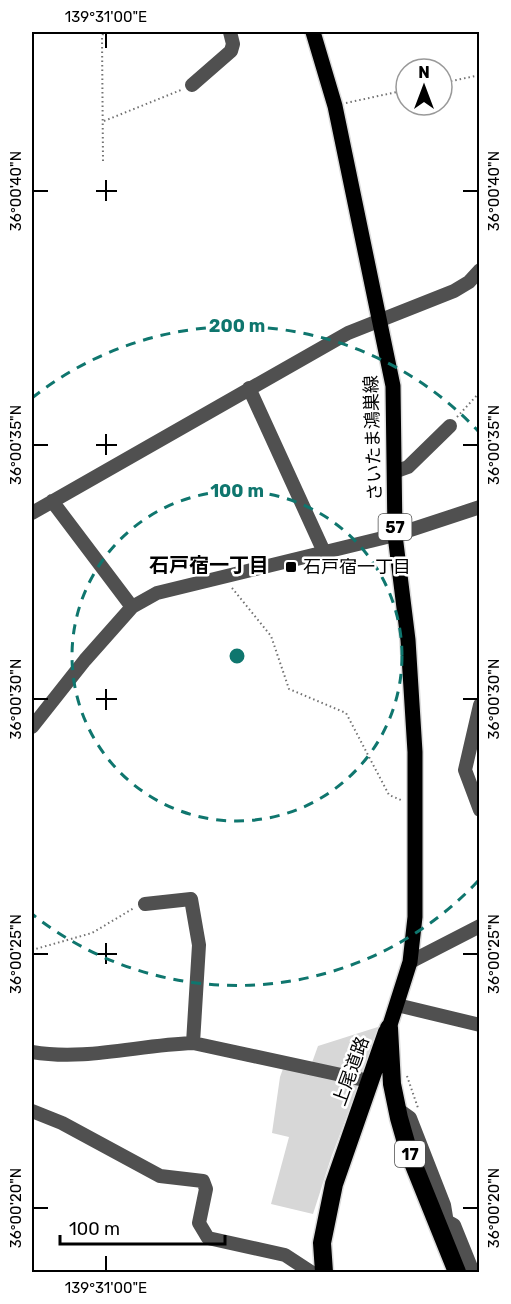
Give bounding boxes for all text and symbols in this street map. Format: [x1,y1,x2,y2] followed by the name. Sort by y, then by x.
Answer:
[65,8,147,26] text: 139°31'00"E
[394,57,454,117] north arrow
[418,63,430,82] text: N
[7,151,25,231] text: 36°00'40"N
[485,151,503,231] text: 36°00'40"N
[209,315,265,337] text: 200 m
[360,375,386,501] street label: さいたま鴻巣線
[7,405,25,485] text: 36°00'35"N
[485,405,503,485] text: 36°00'35"N
[210,480,264,502] text: 100 m
[378,514,412,540] road number: 57
[149,553,269,577] district label: 石戸宿一丁目
[303,556,411,578] place label: 石戸宿一丁目
[284,560,298,574] marker: 石戸宿一丁目
[227,646,247,666] centre of rings
[7,659,25,739] text: 36°00'30"N
[485,659,503,739] text: 36°00'30"N
[7,914,25,994] text: 36°00'25"N
[485,914,503,994] text: 36°00'25"N
[328,1033,374,1109] street label: 上尾道路
[395,1141,425,1167] road number: 17
[7,1168,25,1248] text: 36°00'20"N
[485,1168,503,1248] text: 36°00'20"N
[60,1208,225,1246] scale bar
[69,1218,120,1240] text: 100 m
[65,1279,147,1297] text: 139°31'00"E

